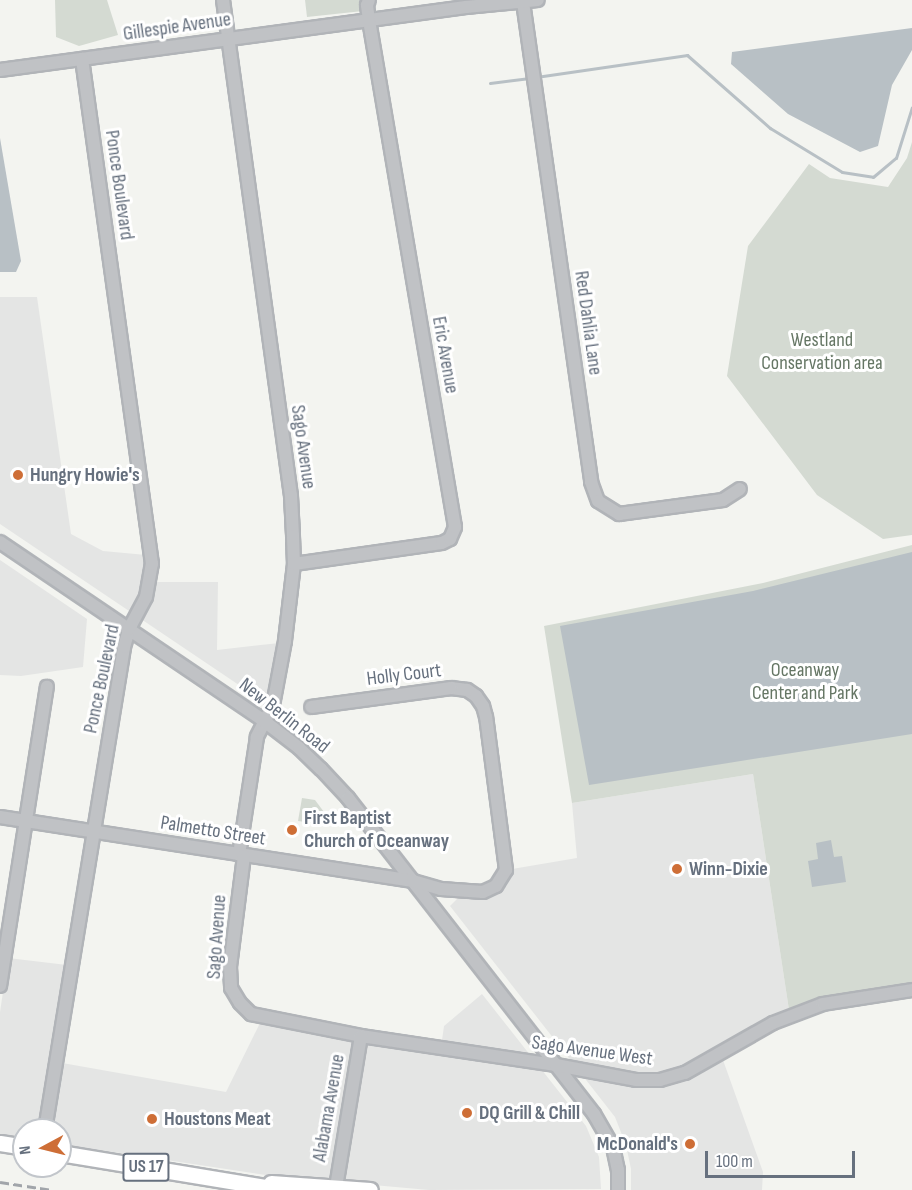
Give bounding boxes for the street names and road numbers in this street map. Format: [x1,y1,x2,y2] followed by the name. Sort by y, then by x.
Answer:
[122,8,232,46] street label: Gillespie Avenue
[99,129,139,241] street label: Ponce Boulevard
[569,269,607,377] street label: Red Dahlia Lane
[426,315,464,395] street label: Eric Avenue
[285,403,321,491] street label: Sago Avenue
[79,622,125,736] street label: Ponce Boulevard
[365,659,443,691] street label: Holly Court
[234,673,334,759] street label: New Berlin Road
[159,811,267,851] street label: Palmetto Street
[202,894,232,980] street label: Sago Avenue
[530,1031,654,1071] street label: Sago Avenue West
[308,1052,350,1164] street label: Alabama Avenue
[122,1152,170,1182] road number: US 17

